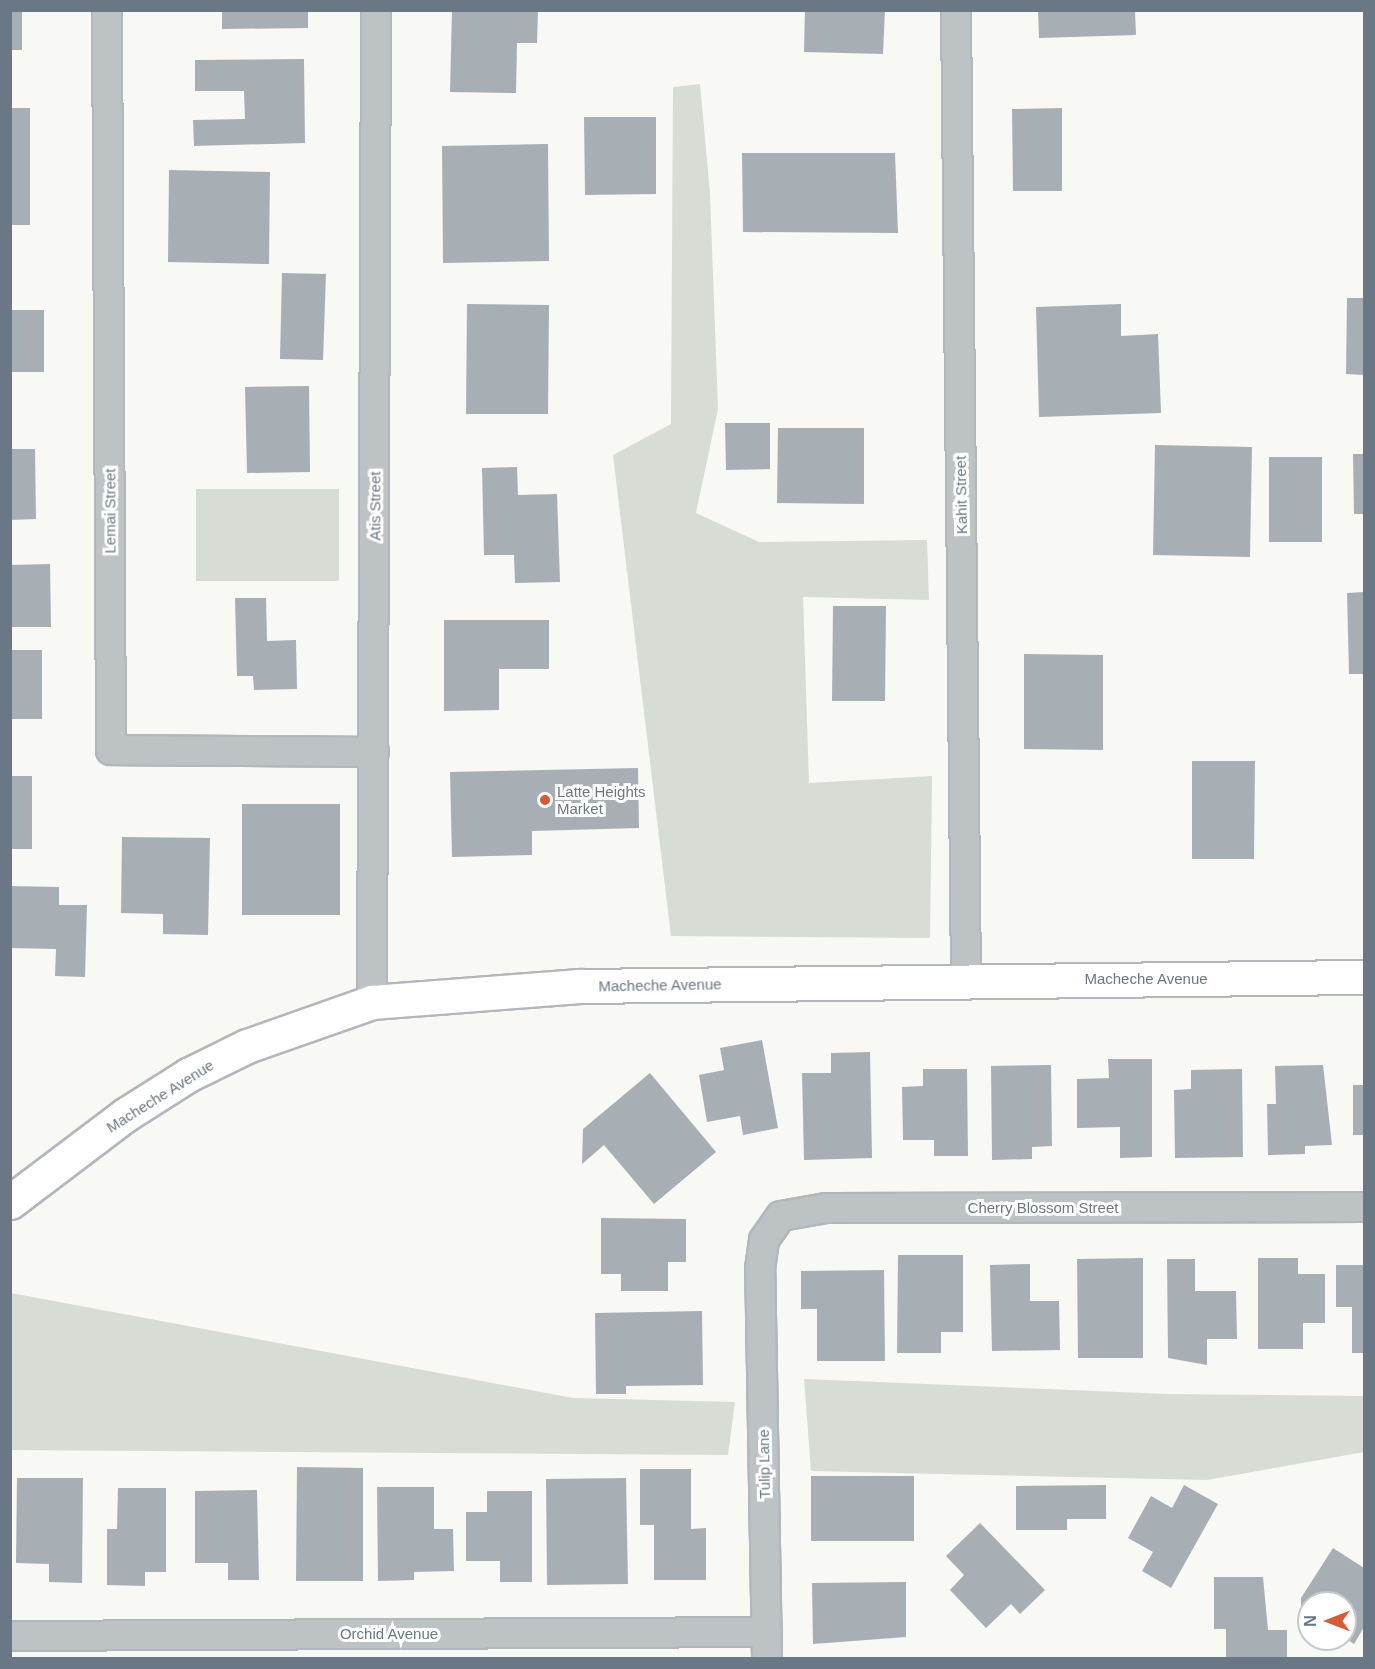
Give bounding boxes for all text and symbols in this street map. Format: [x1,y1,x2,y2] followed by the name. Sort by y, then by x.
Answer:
[951,456,971,534] street label: Kahit Street
[101,468,119,554] street label: Lemai Street
[366,471,384,541] street label: Atis Street
[557,782,645,817] place label: Latte Heights Market
[538,793,552,807] marker: Latte Heights Market
[1084,970,1208,988] street label: Macheche Avenue
[598,975,722,995] street label: Macheche Avenue
[103,1056,217,1136] street label: Macheche Avenue
[968,1199,1118,1217] street label: Cherry Blossom Street
[754,1429,774,1499] street label: Tulip Lane
[1297,1591,1357,1651] north arrow
[1302,1615,1319,1627] text: N
[340,1625,438,1643] street label: Orchid Avenue

